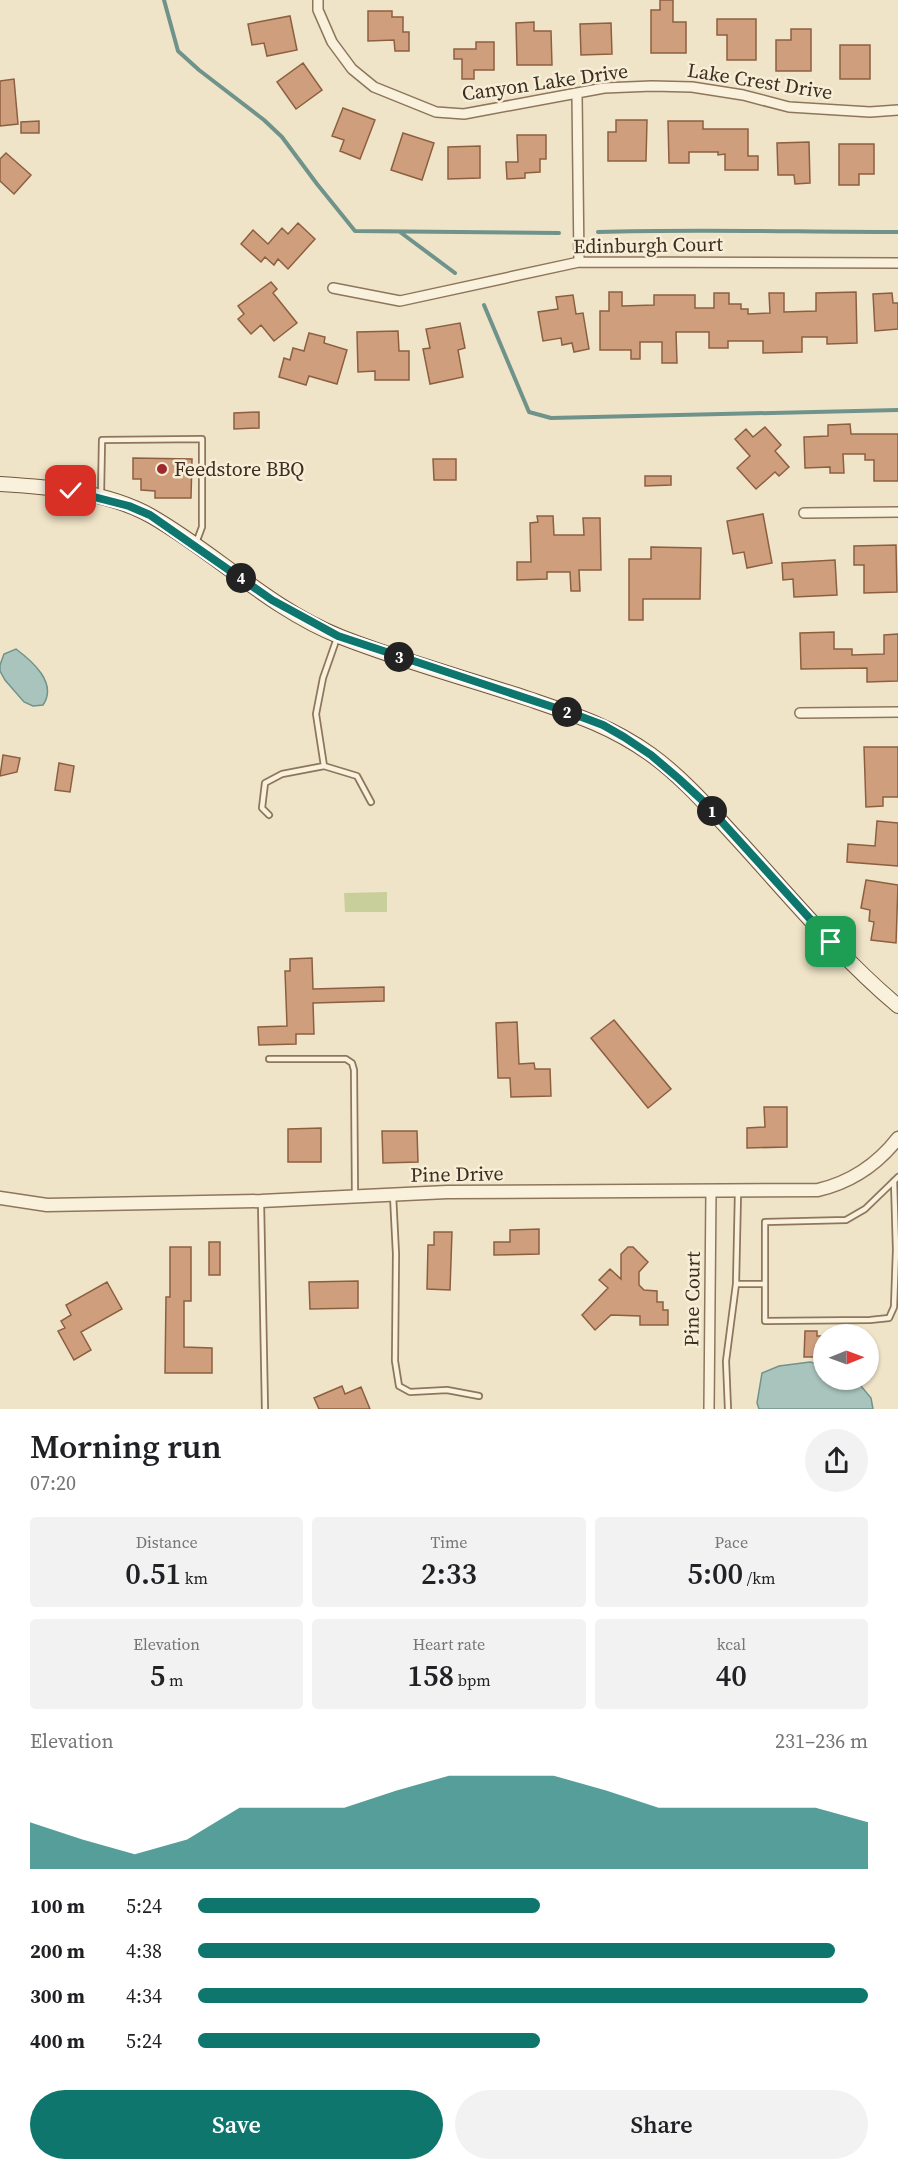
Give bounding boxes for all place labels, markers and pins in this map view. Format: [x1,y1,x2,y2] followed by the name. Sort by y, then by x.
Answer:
[174,455,304,483] place label: Feedstore BBQ
[155,462,169,476] marker: Feedstore BBQ
[45,465,96,516] pin
[226,563,256,593] pin: 4
[384,642,414,672] pin: 3
[552,697,582,727] pin: 2
[697,796,727,826] pin: 1
[805,916,856,967] pin

